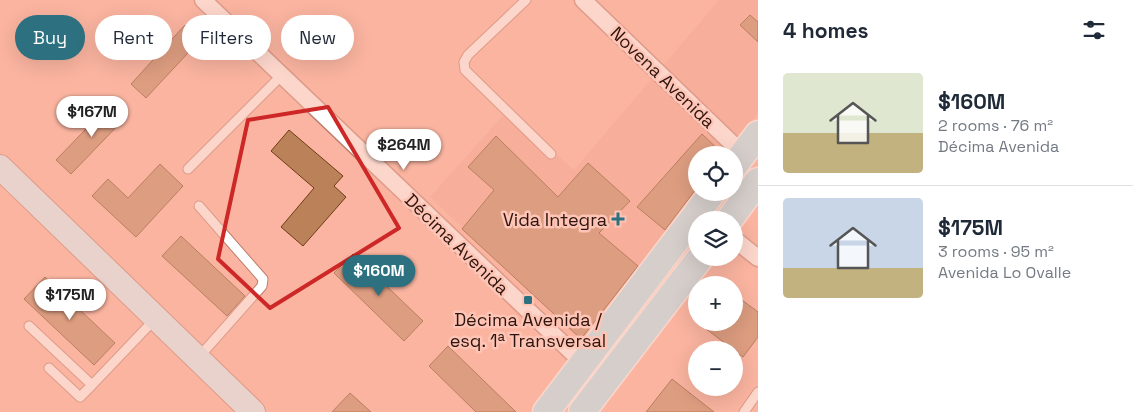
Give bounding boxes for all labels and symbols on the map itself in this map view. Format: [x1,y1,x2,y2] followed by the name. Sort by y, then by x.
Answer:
[606,21,720,133] street label: Novena Avenida
[57,96,127,138] pin: $167M
[369,128,439,171] pin: $264M
[400,188,514,300] street label: Décima Avenida
[503,208,607,231] place label: Vida Integra
[611,212,625,226] marker: Vida Integra
[344,254,414,297] pin: $160M
[35,278,105,321] pin: $175M
[522,294,534,306] marker: Décima Avenida / esq. 1ª Transversal
[450,308,606,352] place label: Décima Avenida / esq. 1ª Transversal

